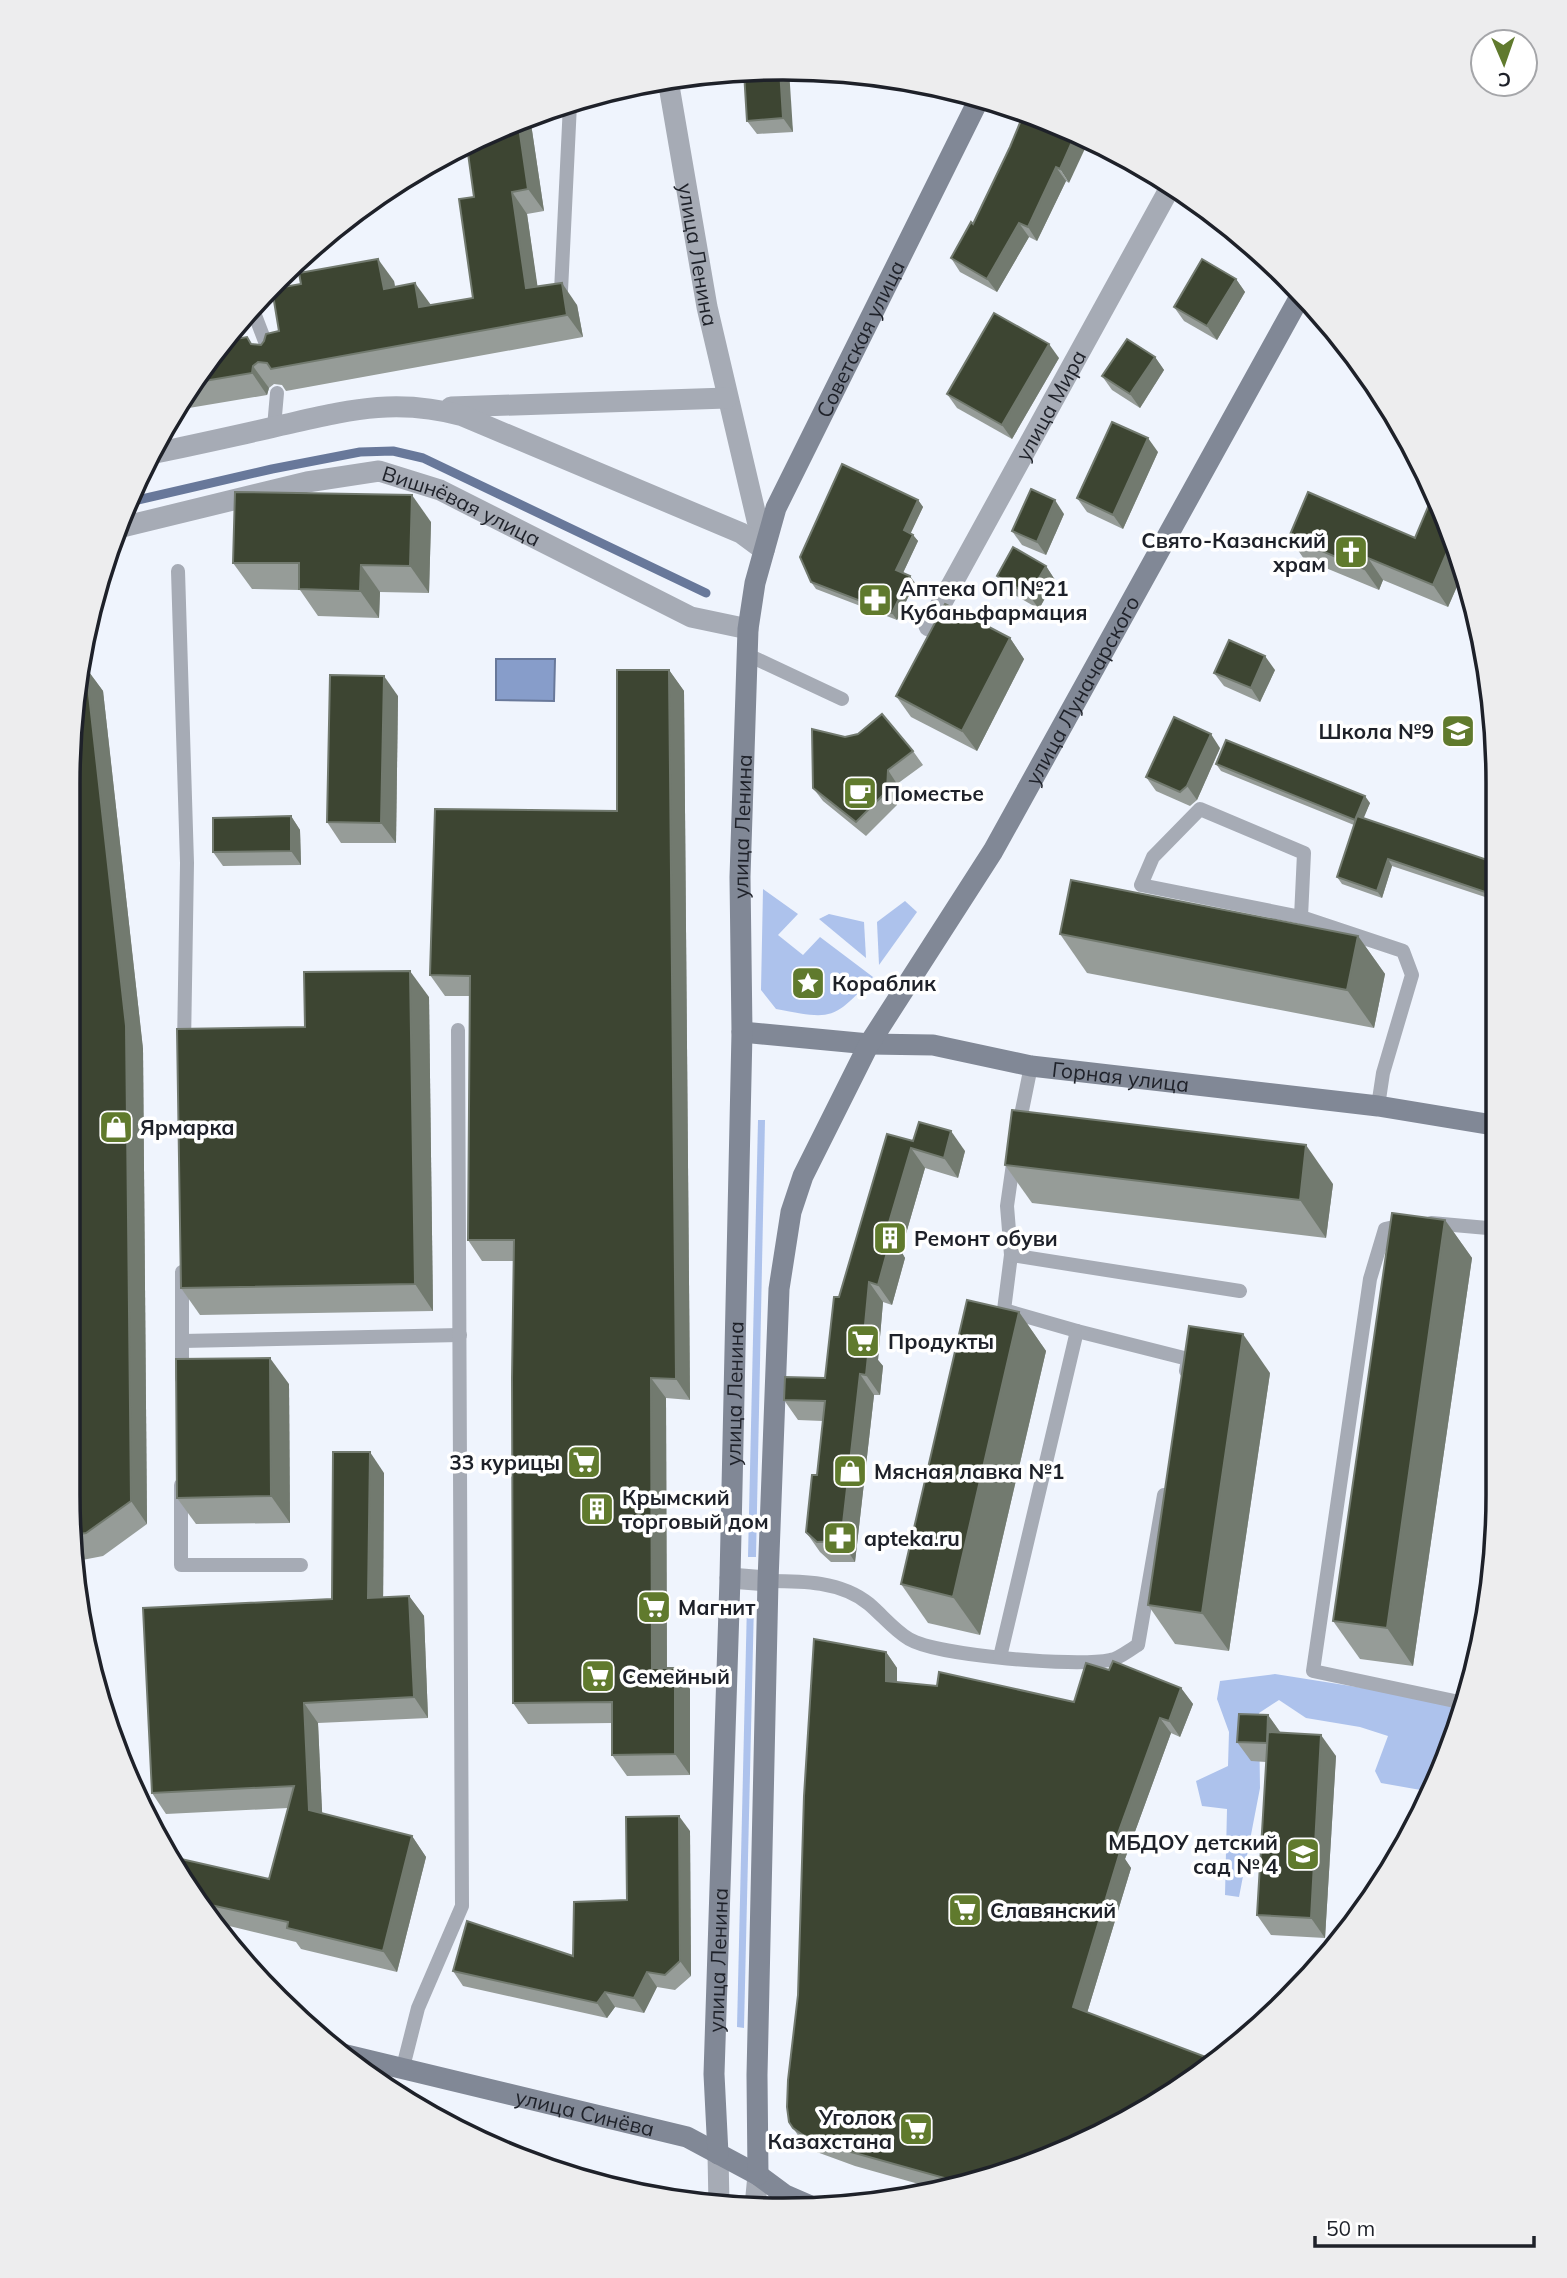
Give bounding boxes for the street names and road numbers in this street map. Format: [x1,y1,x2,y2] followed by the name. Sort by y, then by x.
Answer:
[673,181,724,329] street label: улица Ленина
[810,256,910,422] street label: Советская улица
[1009,345,1091,465] street label: улица Мира
[379,460,545,552] street label: Вишнёвая улица
[1019,591,1145,789] street label: улица Луначарского
[727,754,757,899] street label: улица Ленина
[1051,1056,1191,1097] street label: Горная улица
[719,1321,749,1466] street label: улица Ленина
[702,1887,733,2033] street label: улица Ленина
[513,2083,657,2142] street label: улица Синёва

